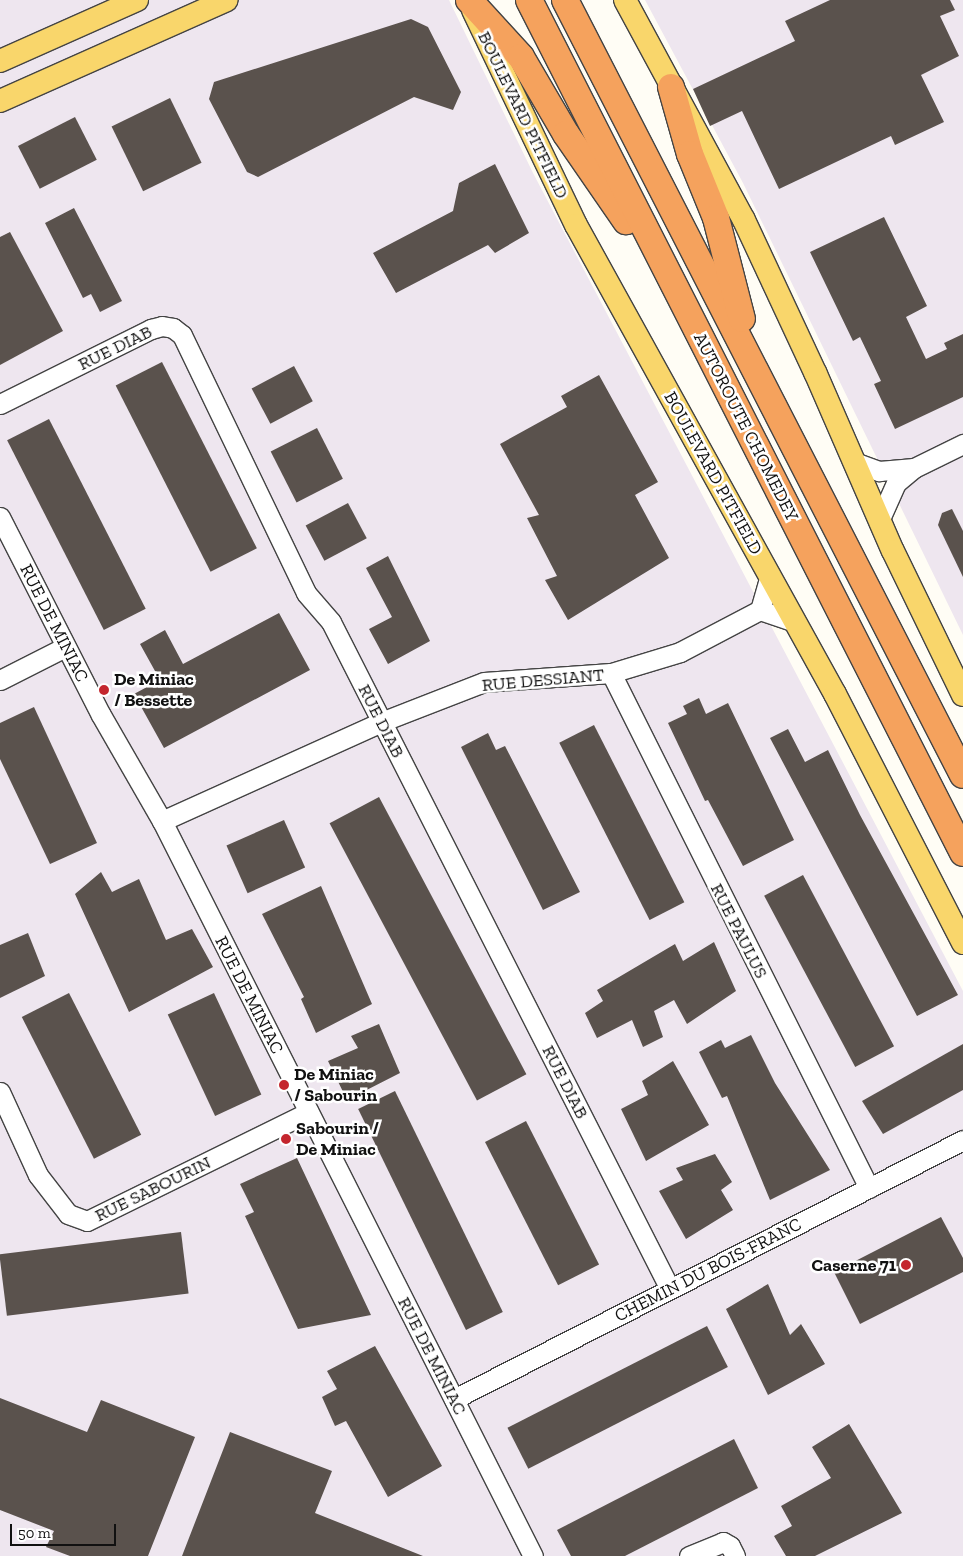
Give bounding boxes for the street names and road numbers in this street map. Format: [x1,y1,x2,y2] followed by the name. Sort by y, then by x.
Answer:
[473,28,573,202] street label: BOULEVARD PITFIELD
[75,321,155,375] street label: RUE DIAB
[689,329,803,525] street label: AUTOROUTE CHOMEDEY
[659,388,767,558] street label: BOULEVARD PITFIELD
[15,561,93,685] street label: RUE DE MINIAC
[481,664,605,696] street label: RUE DESSIANT
[353,681,409,761] street label: RUE DIAB
[706,880,772,982] street label: RUE PAULUS
[210,933,288,1057] street label: RUE DE MINIAC
[537,1042,593,1122] street label: RUE DIAB
[92,1152,214,1226] street label: RUE SABOURIN
[611,1213,805,1327] street label: CHEMIN DU BOIS-FRANC
[393,1294,471,1418] street label: RUE DE MINIAC

